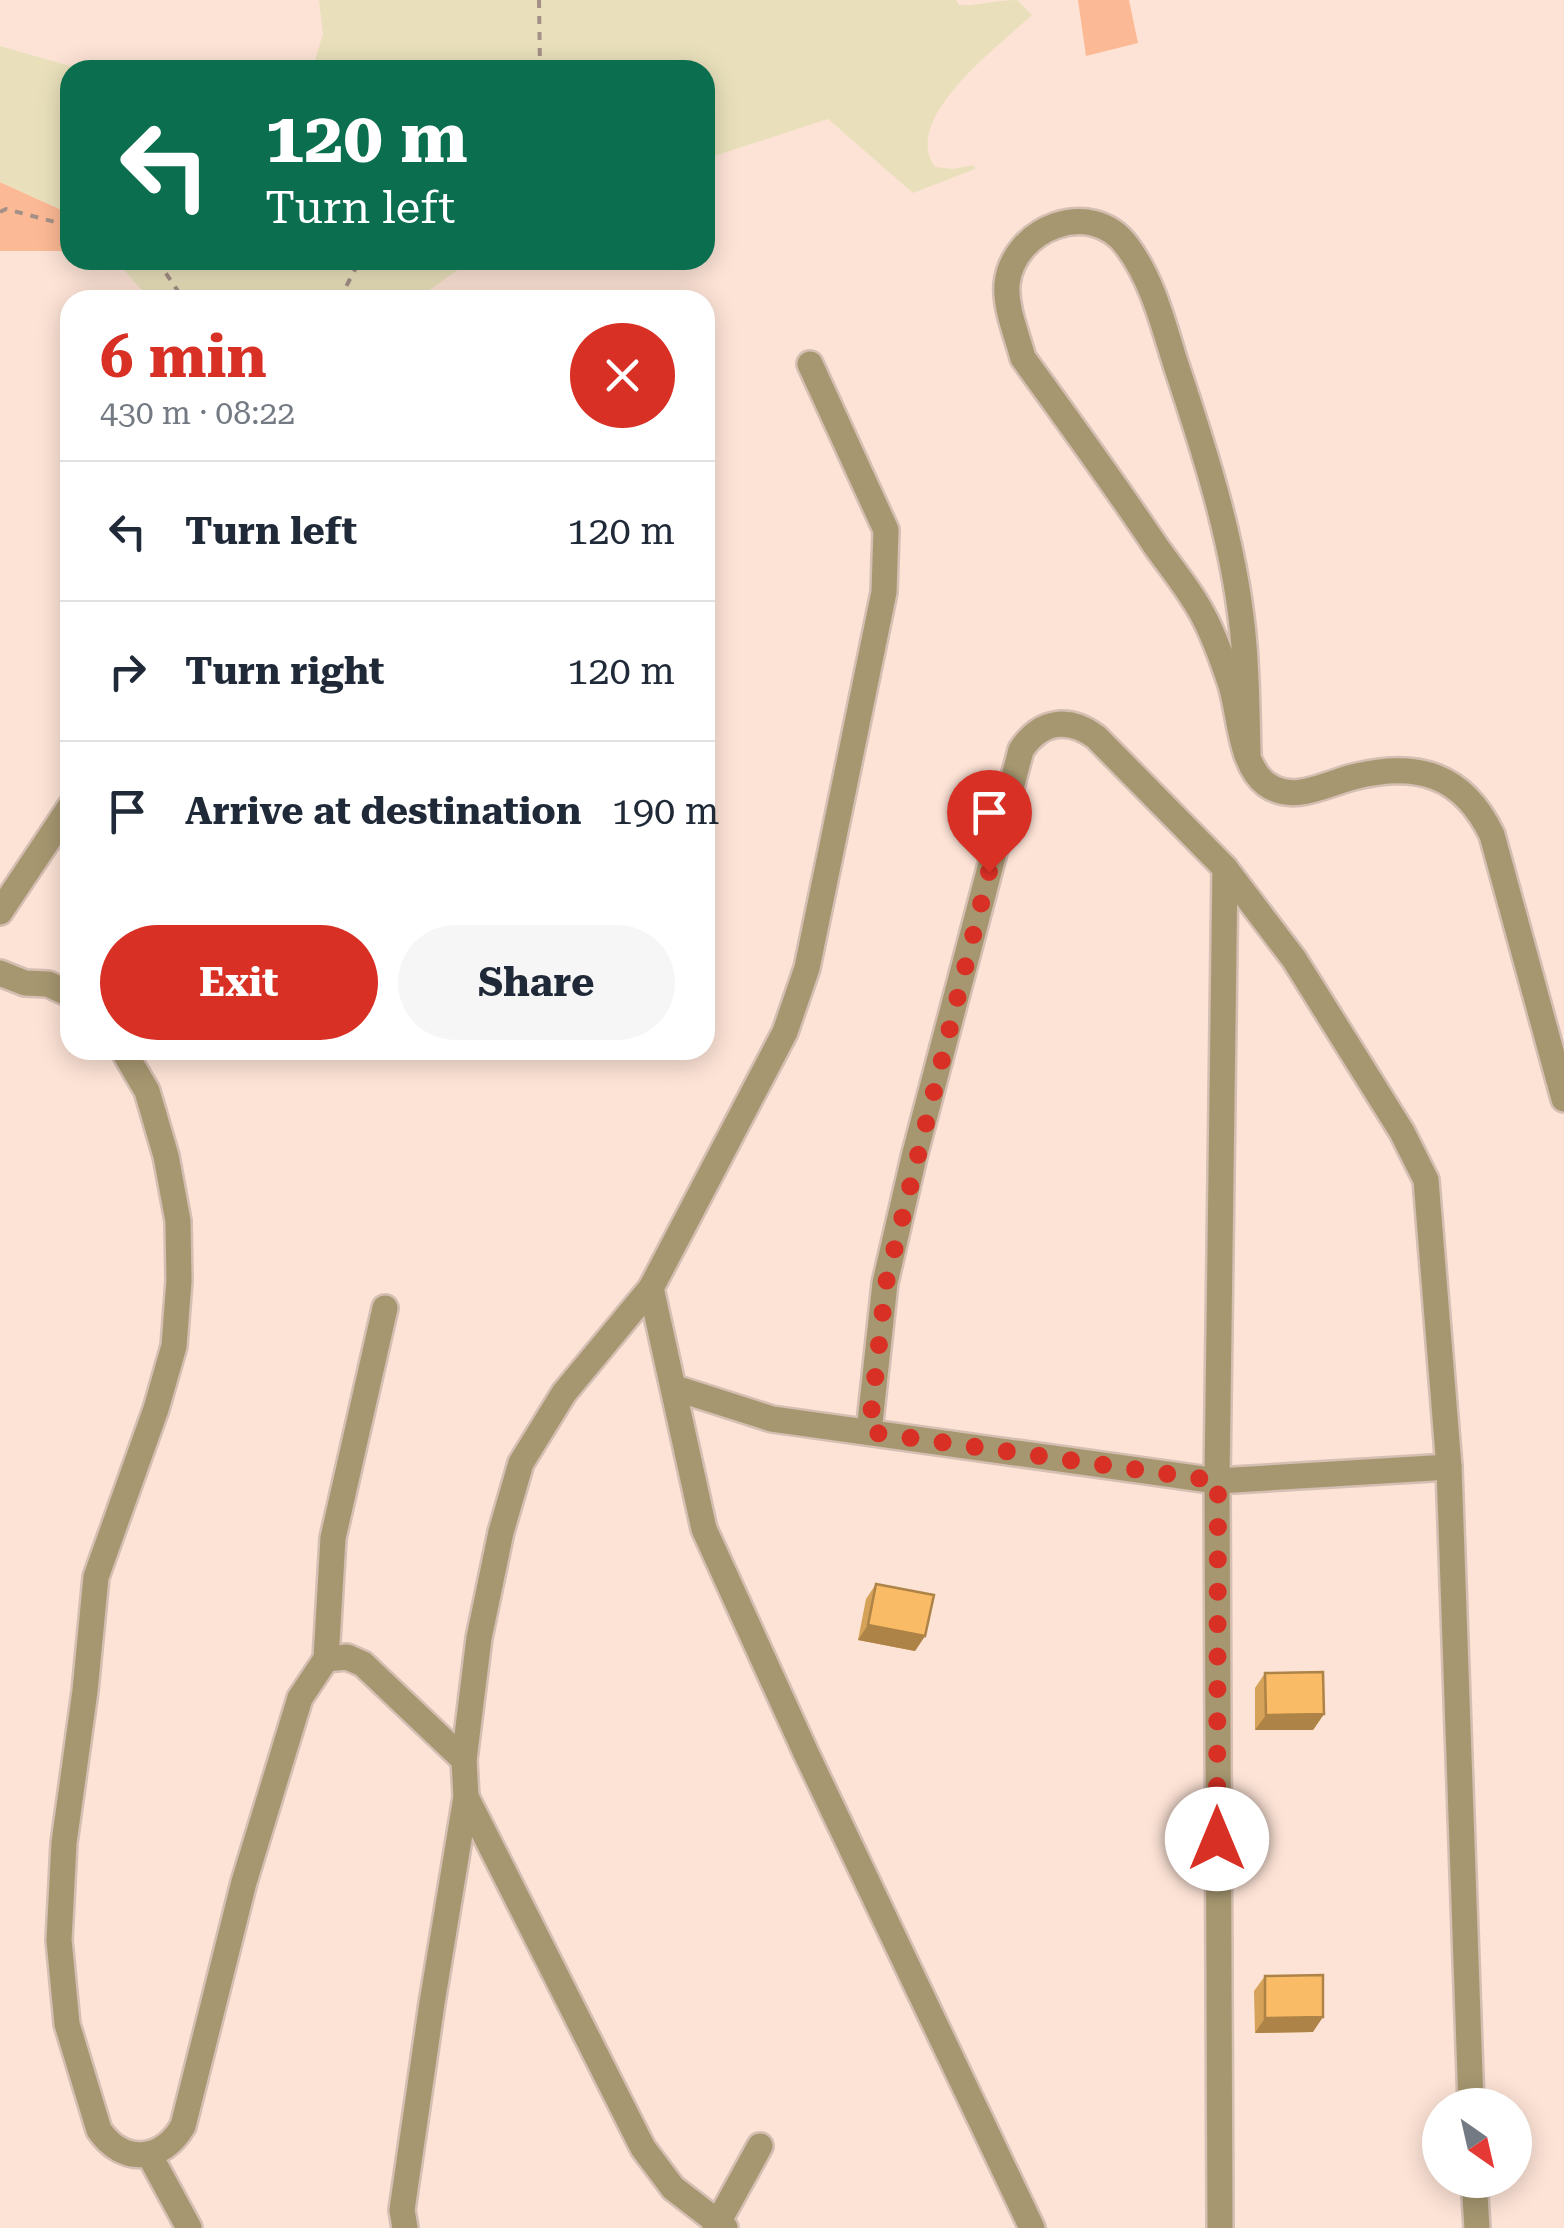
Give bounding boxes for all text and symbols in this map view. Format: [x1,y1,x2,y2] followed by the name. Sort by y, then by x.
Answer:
[265,97,468,179] text: 120 m
[100,100,230,230] icon: left
[265,181,455,234] text: Turn left
[100,321,267,392] text: 6 min
[570,323,675,428] button: close
[100,394,295,432] text: 430 m · 08:22
[100,504,155,559] icon: left
[185,509,357,553] text: Turn left
[567,509,675,553] text: 120 m
[100,644,155,699] icon: right
[185,649,384,693] text: Turn right
[567,649,675,693] text: 120 m
[947,770,1032,873] pin
[100,784,155,839] icon: arrive
[962,785,1017,840] icon: arrive
[185,789,581,833] text: Arrive at destination
[611,789,720,833] text: 190 m
[100,925,378,1040] button: Exit
[398,925,675,1040] button: Share
[1165,1787,1269,1891] position arrow
[1422,2088,1532,2198] north arrow
[1422,2088,1532,2198] map controls

